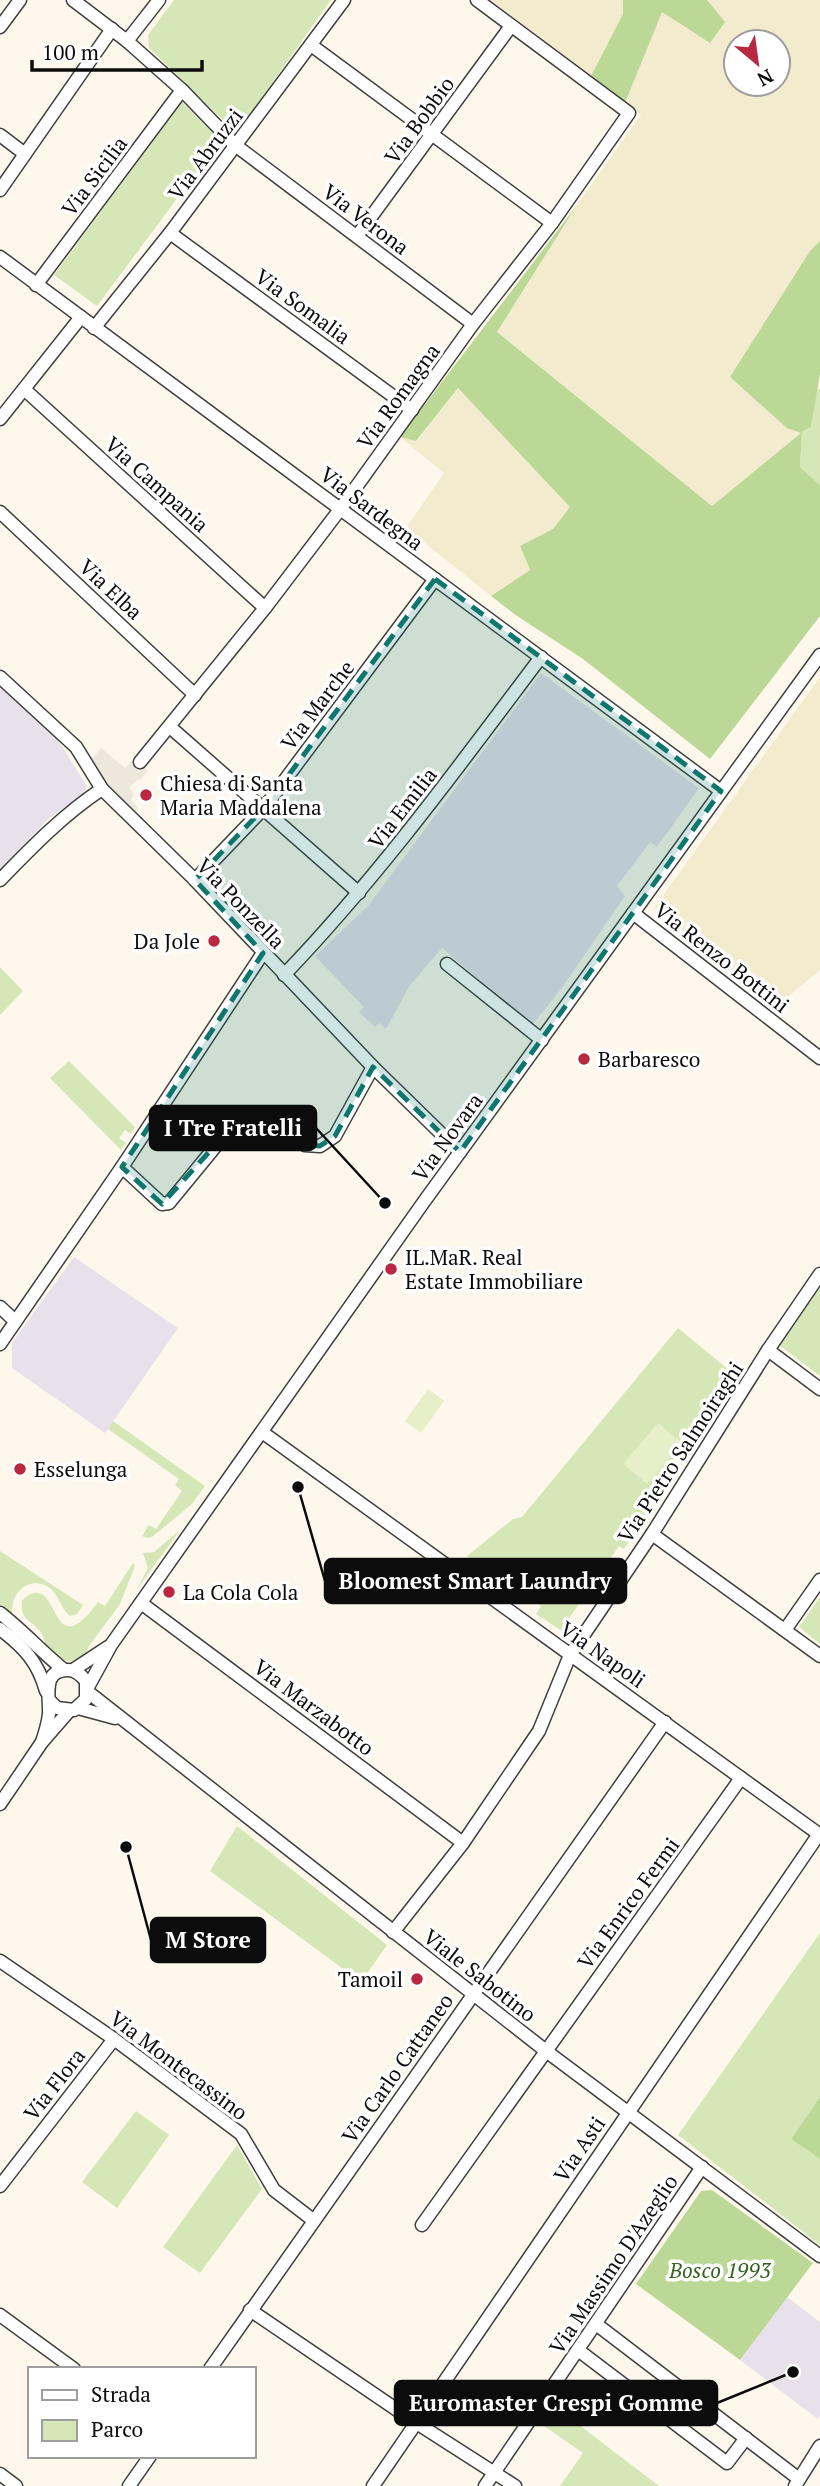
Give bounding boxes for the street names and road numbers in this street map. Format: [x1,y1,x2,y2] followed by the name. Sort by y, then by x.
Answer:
[378,71,460,169] street label: Via Bobbio
[161,102,249,206] street label: Via Abruzzi
[55,130,133,222] street label: Via Sicilia
[317,177,415,261] street label: Via Verona
[250,262,357,350] street label: Via Somalia
[350,337,446,454] street label: Via Romagna
[99,430,215,538] street label: Via Campania
[315,460,430,556] street label: Via Sardegna
[73,553,149,626] street label: Via Elba
[274,654,360,756] street label: Via Marche
[361,761,443,855] street label: Via Emilia
[191,851,292,955] street label: Via Ponzella
[649,895,795,1019] street label: Via Renzo Bottini
[405,1087,489,1187] street label: Via Novara
[611,1356,749,1548] street label: Via Pietro Salmoiraghi
[555,1614,651,1694] street label: Via Napoli
[248,1652,380,1762] street label: Via Marzabotto
[571,1832,685,1974] street label: Via Enrico Fermi
[418,1922,542,2028] street label: Viale Sabotino
[335,1988,459,2148] street label: Via Carlo Cattaneo
[104,2004,254,2126] street label: Via Montecassino
[17,2042,91,2126] street label: Via Flora
[547,2111,611,2187] street label: Via Asti
[542,2169,684,2359] street label: Via Massimo D'Azeglio

